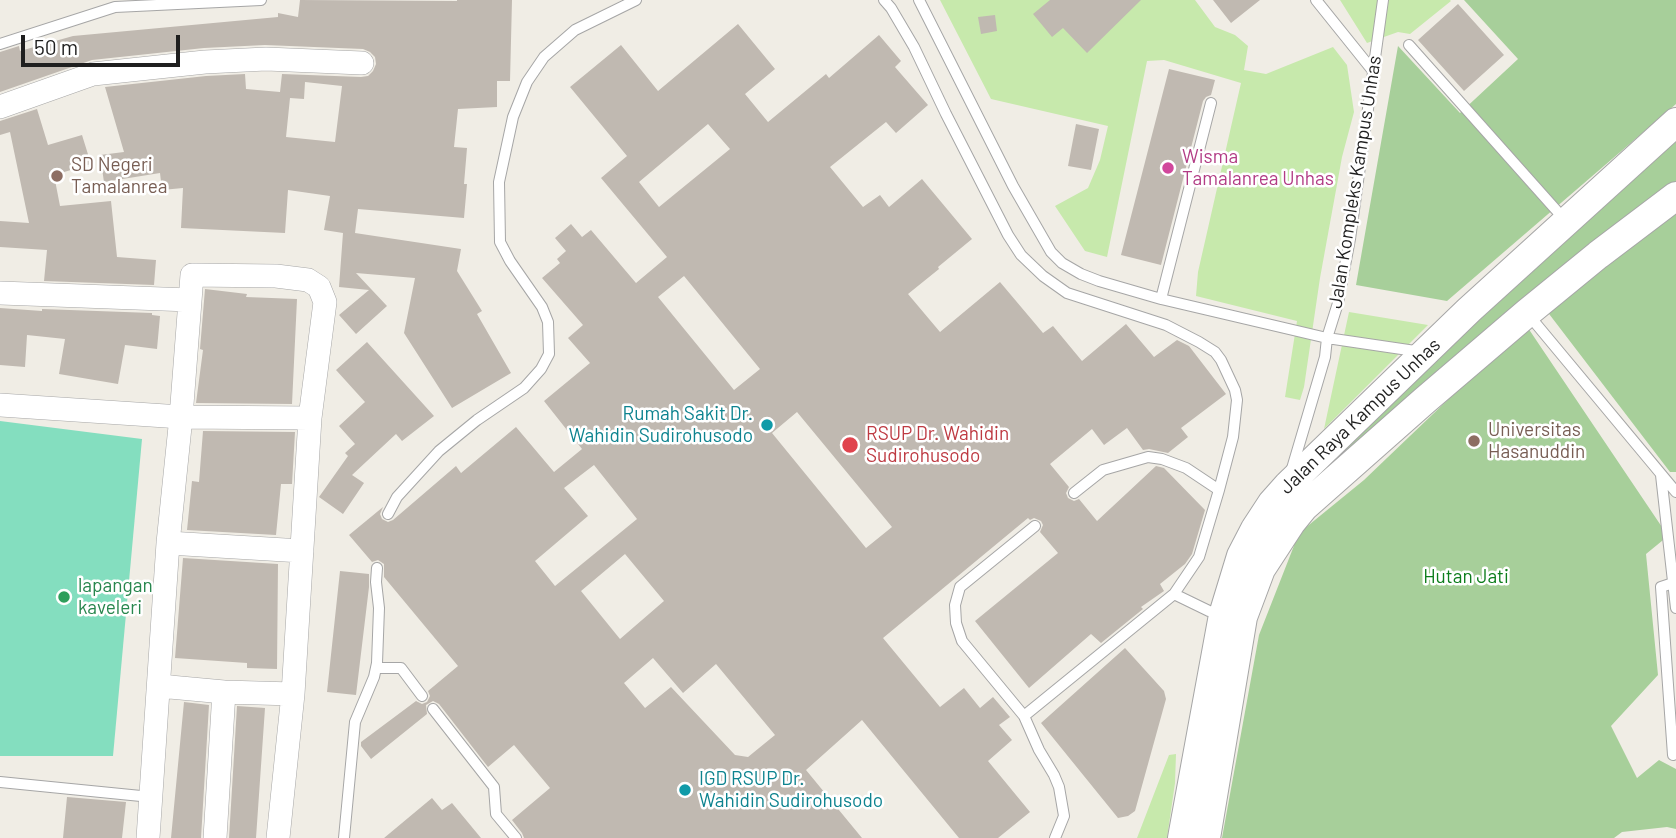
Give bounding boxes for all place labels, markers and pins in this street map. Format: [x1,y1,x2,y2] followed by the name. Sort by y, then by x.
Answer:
[1182,146,1334,190] place label: Wisma Tamalanrea Unhas
[71,154,168,198] place label: SD Negeri Tamalanrea
[1160,160,1176,176] marker: Wisma Tamalanrea Unhas
[49,168,65,184] marker: SD Negeri Tamalanrea
[569,403,753,447] place label: Rumah Sakit Dr. Wahidin Sudirohusodo
[759,417,775,433] marker: Rumah Sakit Dr. Wahidin Sudirohusodo
[1488,419,1585,463] place label: Universitas Hasanuddin
[866,423,1009,467] place label: RSUP Dr. Wahidin Sudirohusodo
[1466,433,1482,449] marker: Universitas Hasanuddin
[840,435,860,455] marker: RSUP Dr. Wahidin Sudirohusodo
[78,575,153,619] place label: lapangan kaveleri
[56,589,72,605] marker: lapangan kaveleri
[699,768,883,812] place label: IGD RSUP Dr. Wahidin Sudirohusodo
[677,782,693,798] marker: IGD RSUP Dr. Wahidin Sudirohusodo

